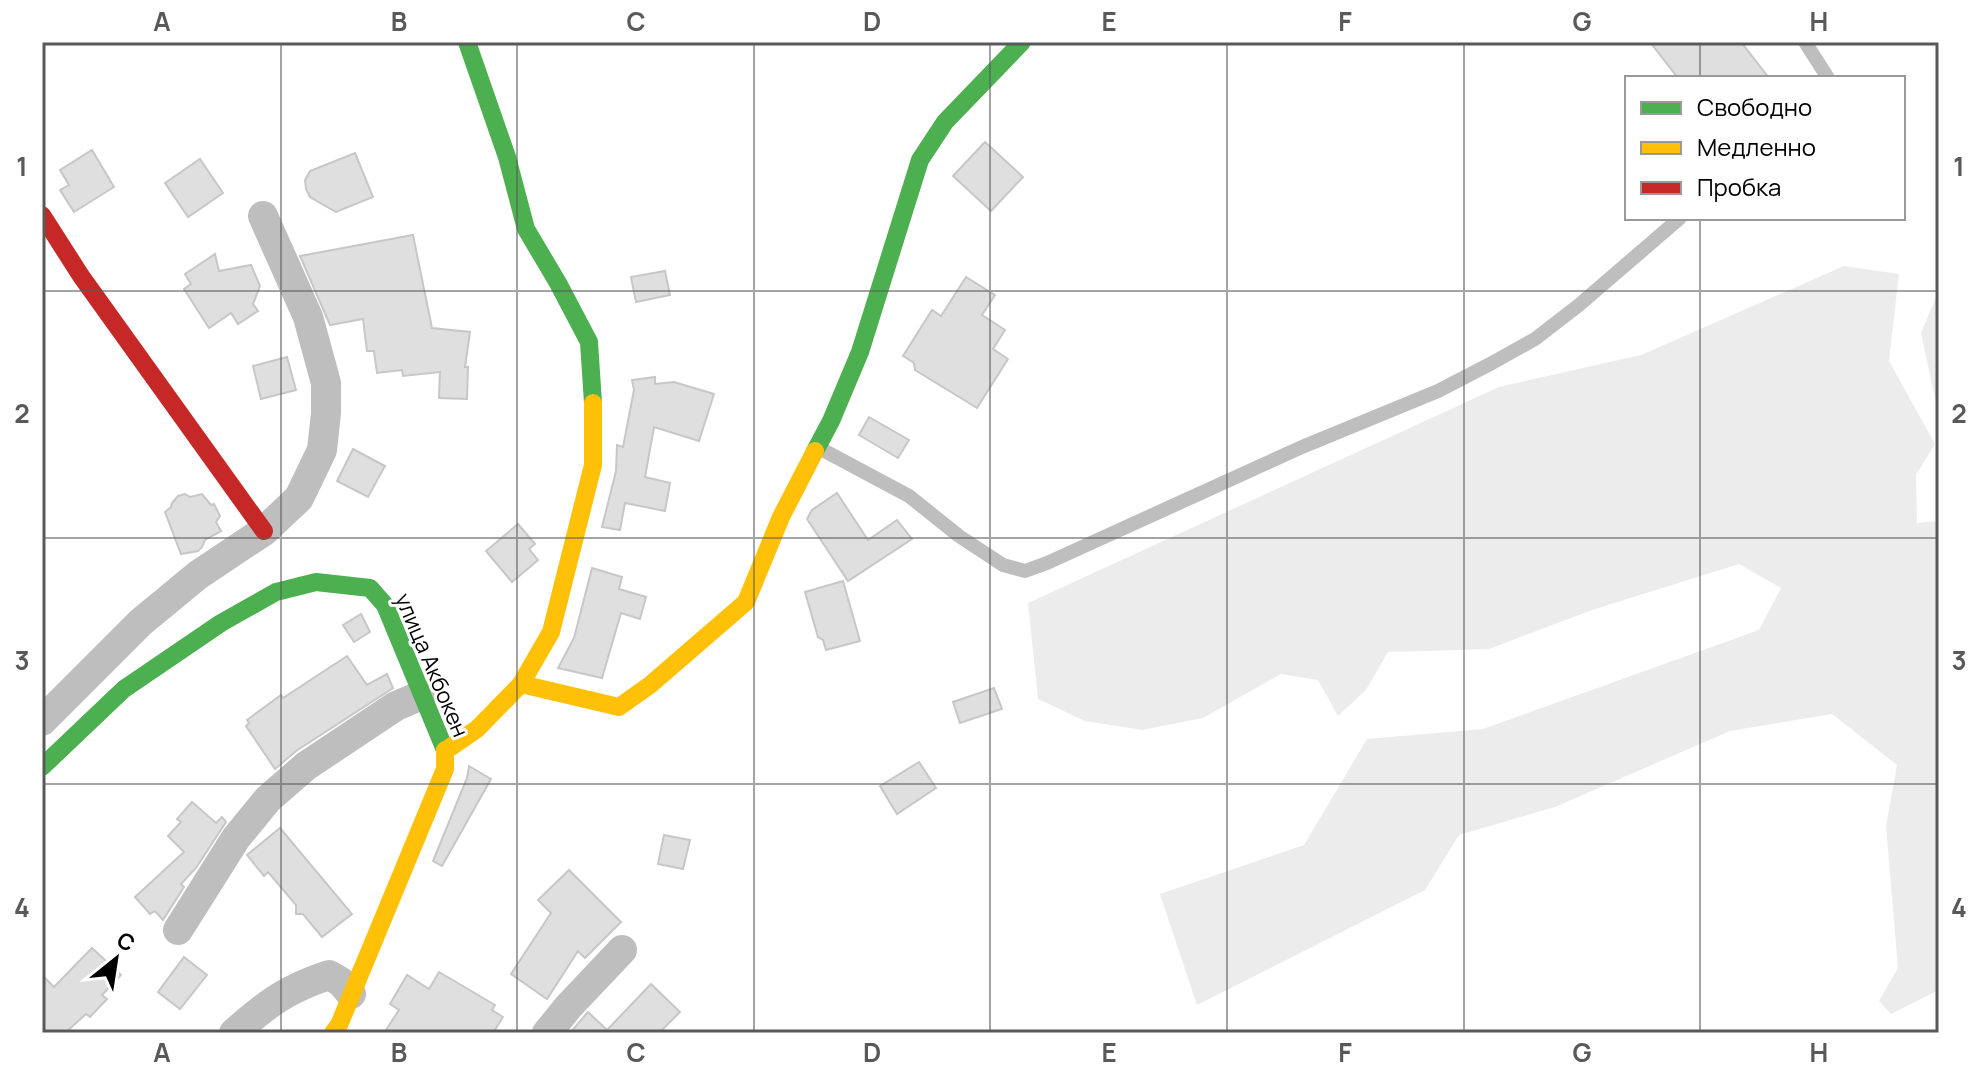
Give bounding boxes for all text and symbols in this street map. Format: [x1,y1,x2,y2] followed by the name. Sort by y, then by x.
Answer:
[153,3,171,39] text: A
[391,3,407,39] text: B
[626,3,646,39] text: C
[863,3,881,39] text: D
[1101,3,1117,39] text: E
[1338,3,1352,39] text: F
[1572,3,1592,39] text: G
[1810,3,1828,39] text: H
[1625,76,1905,220] legend
[1697,90,1812,123] text: Свободно
[1697,130,1816,163] text: Медленно
[16,148,28,184] text: 1
[1953,148,1965,184] text: 1
[1697,170,1781,203] text: Пробка
[14,395,30,431] text: 2
[1951,395,1967,431] text: 2
[388,588,476,742] street label: улица Акбокен
[14,642,30,678] text: 3
[1951,642,1967,678] text: 3
[14,889,30,925] text: 4
[1951,889,1967,925] text: 4
[76,919,156,999] north arrow
[111,925,141,959] text: С
[153,1034,171,1070] text: A
[391,1034,407,1070] text: B
[626,1034,646,1070] text: C
[863,1034,881,1070] text: D
[1101,1034,1117,1070] text: E
[1338,1034,1352,1070] text: F
[1572,1034,1592,1070] text: G
[1810,1034,1828,1070] text: H

